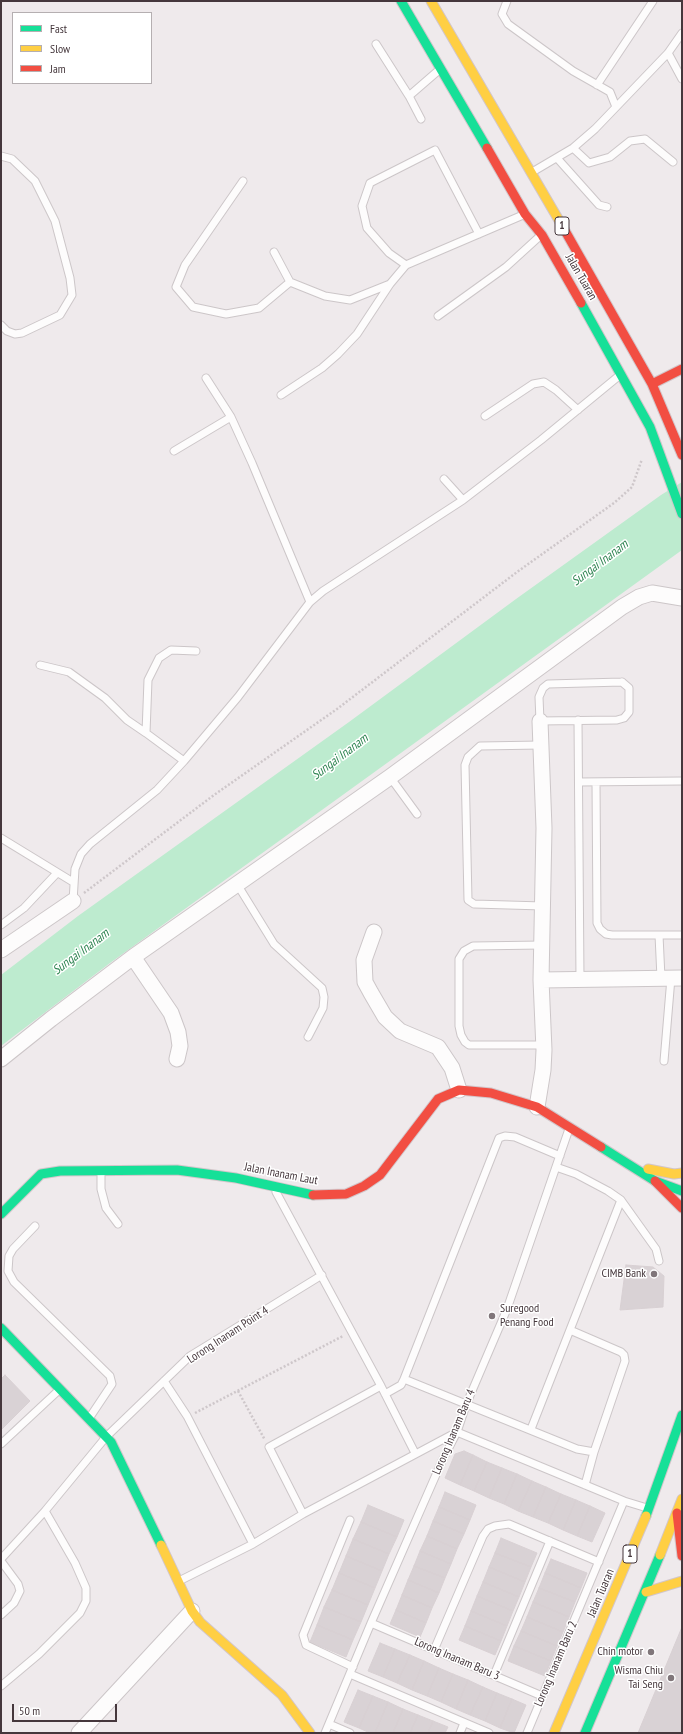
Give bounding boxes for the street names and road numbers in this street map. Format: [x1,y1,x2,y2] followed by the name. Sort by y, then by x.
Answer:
[555,217,569,235] road number: 1
[562,251,600,303] street label: Jalan Tuaran
[243,1160,319,1188] street label: Jalan Inanam Laut
[185,1303,271,1367] street label: Lorong Inanam Point 4
[430,1387,478,1477] street label: Lorong Inanam Baru 4
[623,1545,637,1563] road number: 1
[584,1567,618,1619] street label: Jalan Tuaran
[532,1619,580,1709] street label: Lorong Inanam Baru 2
[412,1635,502,1683] street label: Lorong Inanam Baru 3

